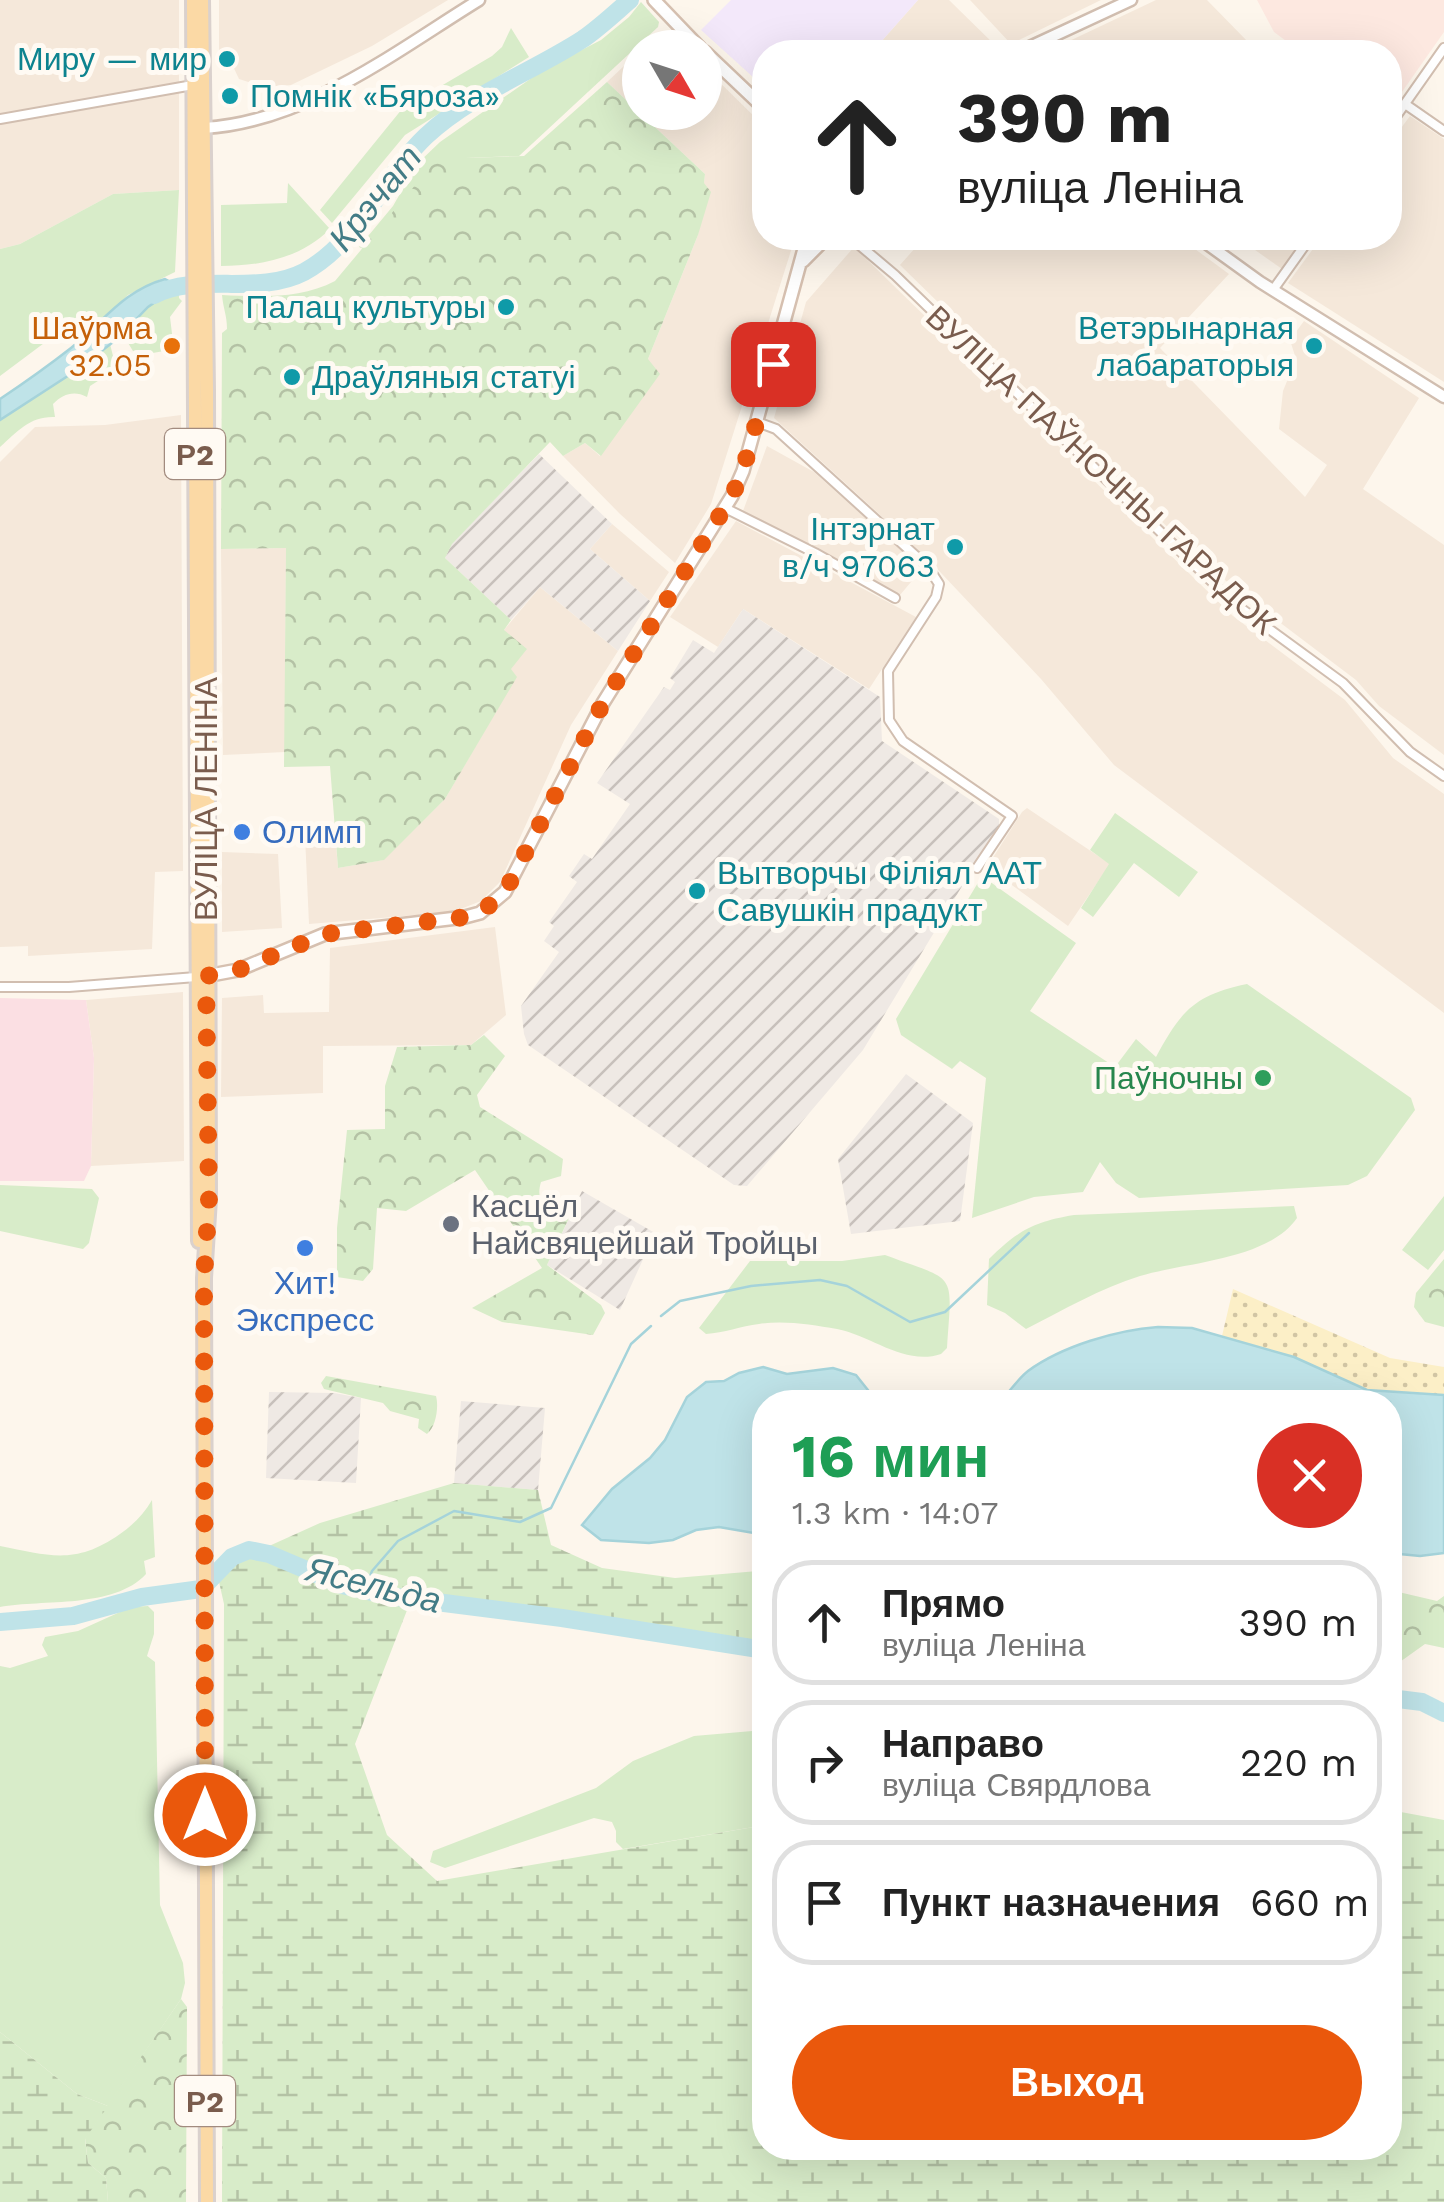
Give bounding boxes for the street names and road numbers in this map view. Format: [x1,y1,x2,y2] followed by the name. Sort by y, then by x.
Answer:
[918,298,1284,642] street label: ВУЛІЦА ПАЎНОЧНЫ ГАРАДОК
[165,429,225,479] road number: Р2
[187,676,225,921] street label: ВУЛІЦА ЛЕНІНА
[175,2076,235,2126] road number: Р2

